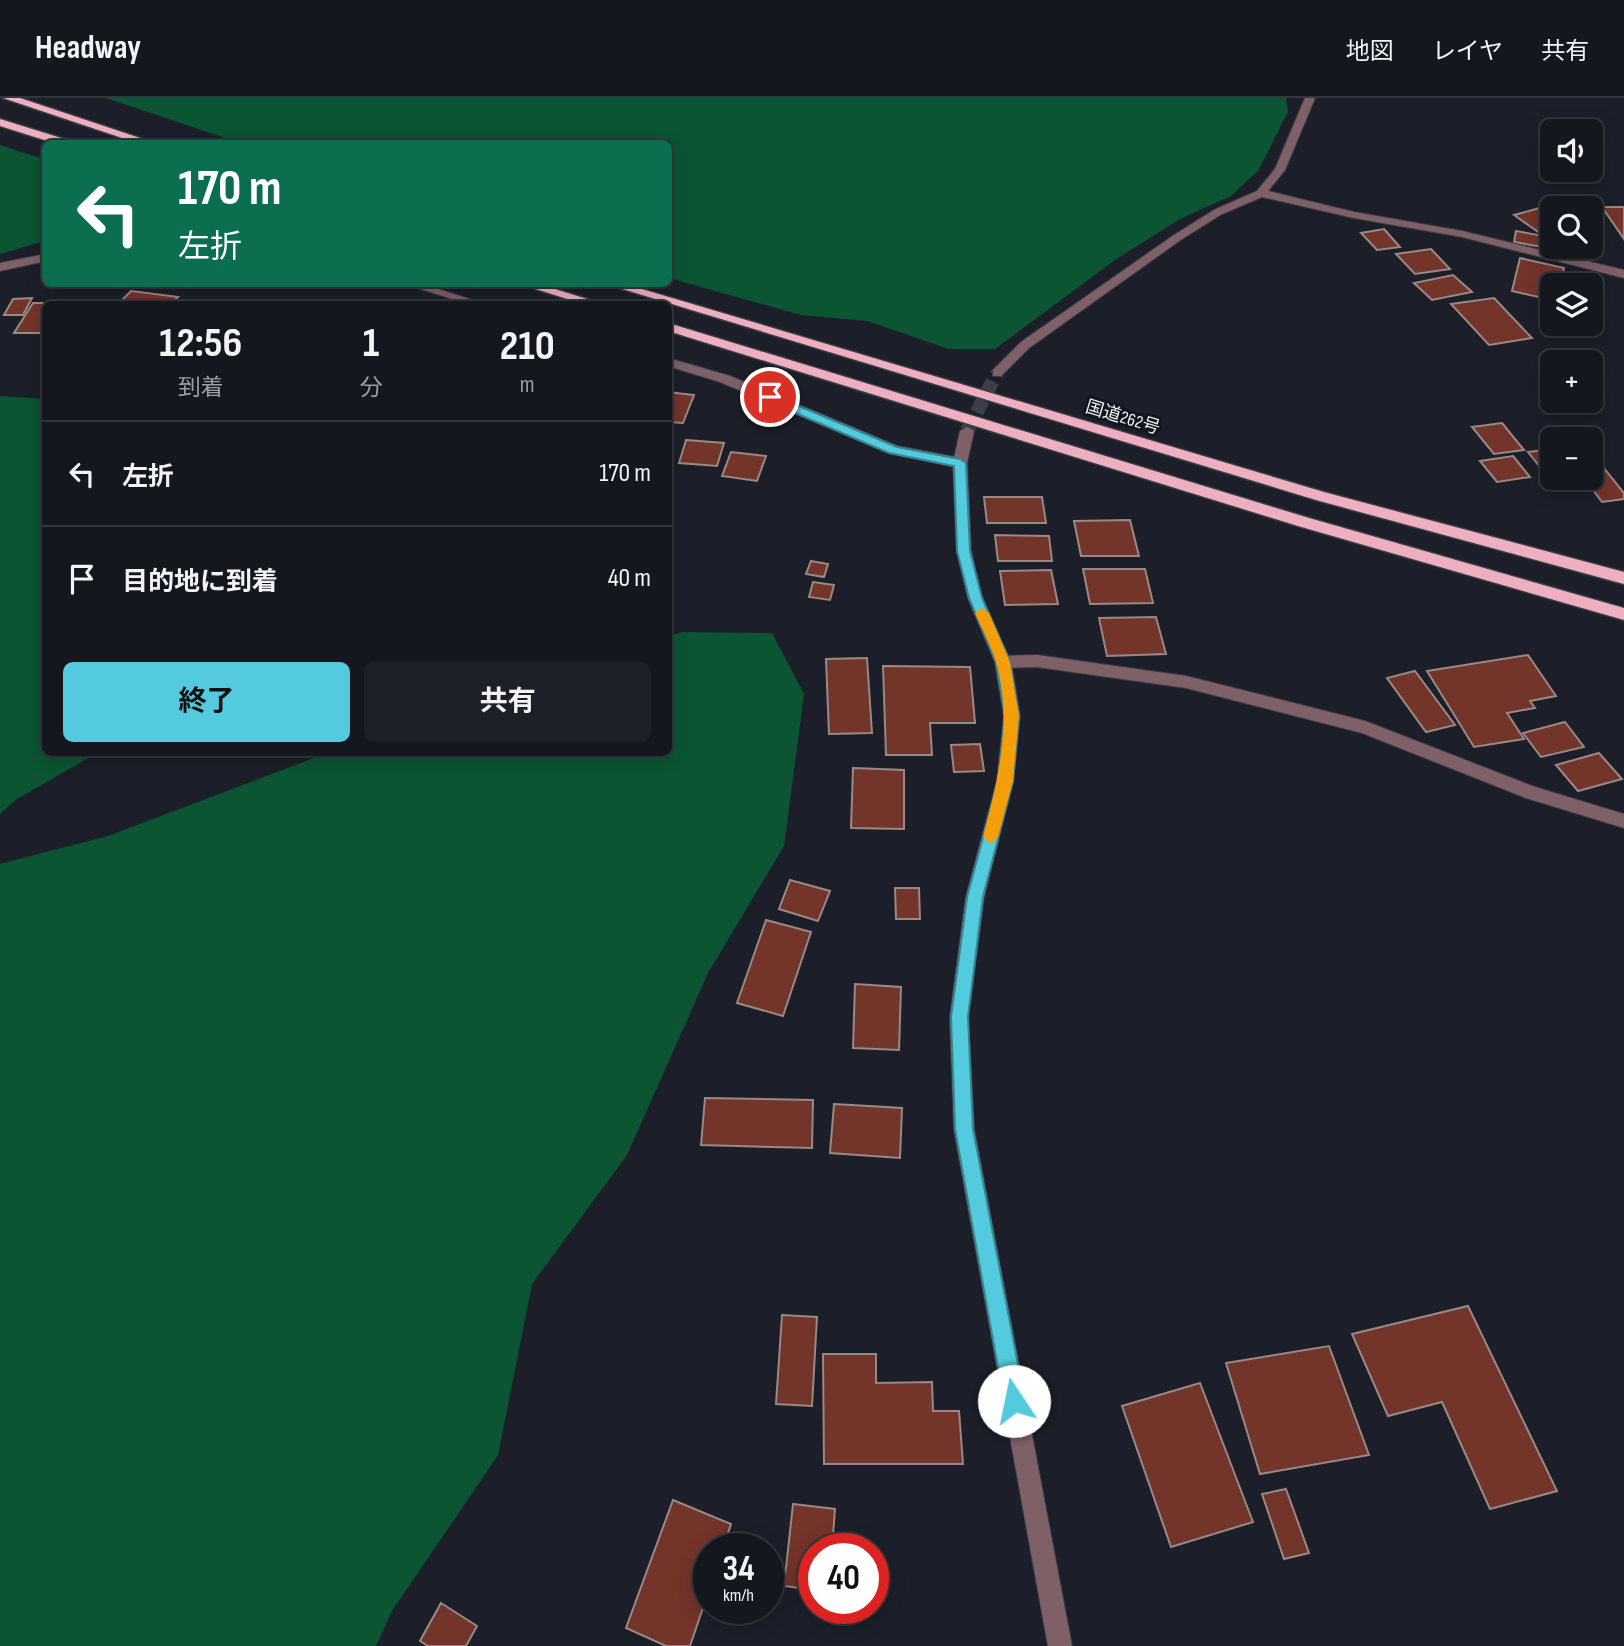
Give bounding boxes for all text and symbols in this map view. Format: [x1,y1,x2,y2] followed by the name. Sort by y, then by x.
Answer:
[35,28,141,68] text: Headway
[1346,37,1394,66] text: 地図
[1432,37,1503,66] text: レイヤ
[1541,37,1589,66] text: 共有
[1540,119,1603,490] map controls
[1540,119,1603,182] button: sound
[178,160,282,219] text: 170 m
[63,168,154,259] icon: left
[1540,196,1603,259] button: search
[178,228,242,267] text: 左折
[1540,273,1603,336] button: layers
[159,318,242,369] text: 12:56
[363,318,379,369] text: 1
[500,321,555,372] text: 210
[1540,350,1603,413] button: +
[740,367,800,427] pin
[520,371,535,399] text: m
[178,374,224,402] text: 到着
[360,374,383,402] text: 分
[751,378,789,416] icon: arrive
[1083,396,1163,439] street label: 国道262号
[1540,427,1603,490] button: −
[63,455,101,493] icon: left
[599,458,651,489] text: 170 m
[122,462,174,493] text: 左折
[63,560,101,598] icon: arrive
[608,563,651,594] text: 40 m
[122,567,278,598] text: 目的地に到着
[63,662,350,742] button: 終了
[364,662,651,742] button: 共有
[977,1364,1051,1438] position arrow
[798,1533,889,1624] speed limit sign: 40
[723,1548,755,1591] text: 34
[723,1585,754,1606] text: km/h

